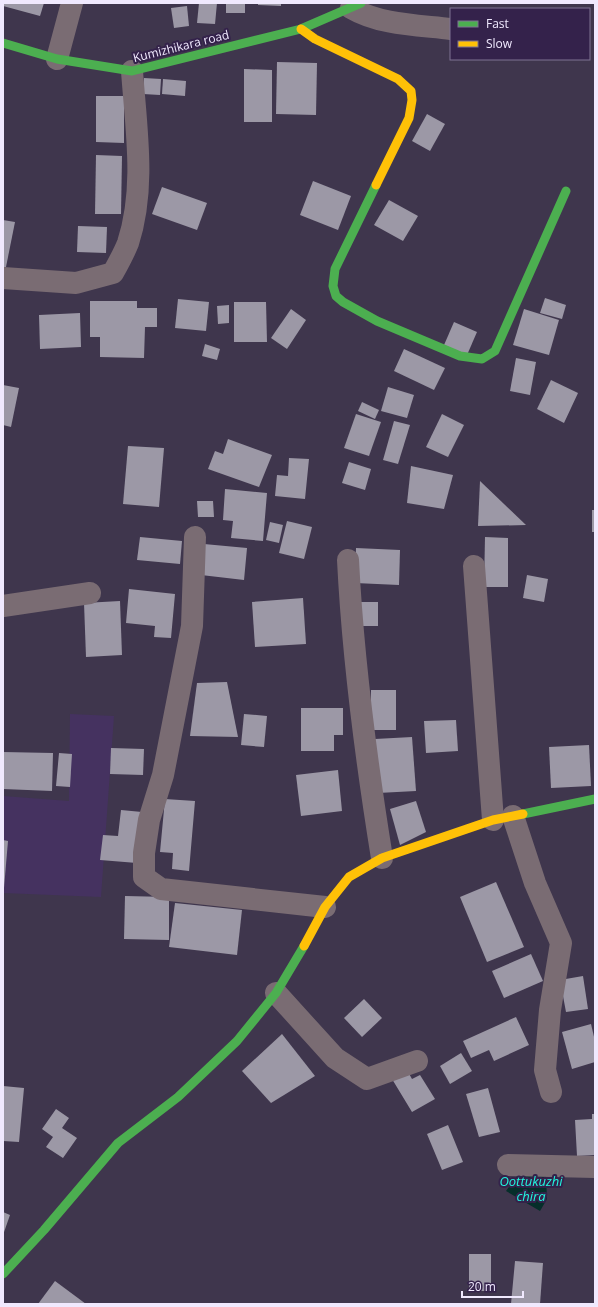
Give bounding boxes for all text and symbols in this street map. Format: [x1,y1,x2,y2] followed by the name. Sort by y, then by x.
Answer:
[450,8,590,60] legend
[486,15,509,32] text: Fast
[131,26,231,66] street label: Kumizhikara road
[486,35,513,52] text: Slow
[499,1172,563,1205] water label: Oottukuzhi chira
[462,1273,523,1299] scale bar
[468,1278,496,1295] text: 20 m

